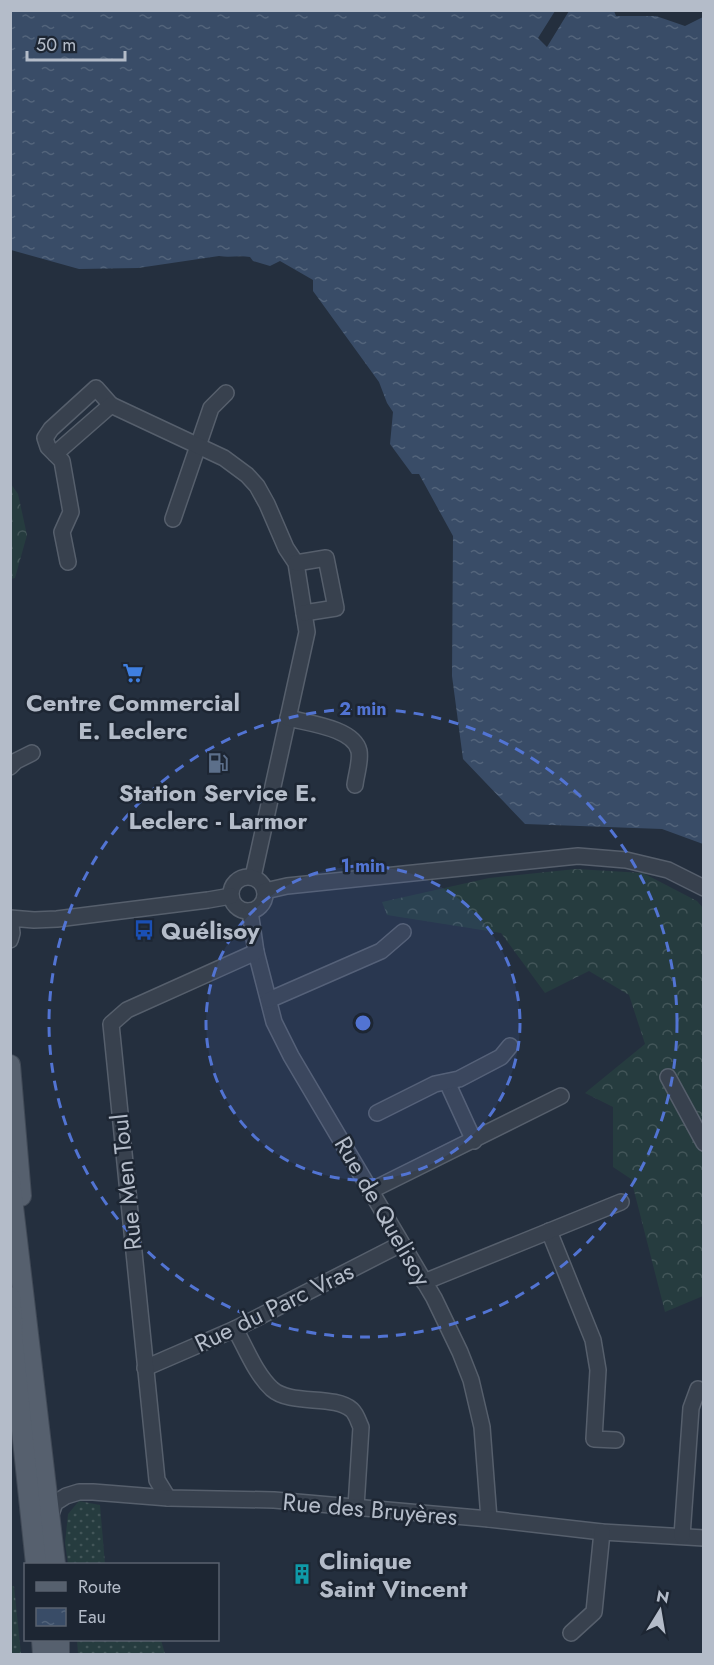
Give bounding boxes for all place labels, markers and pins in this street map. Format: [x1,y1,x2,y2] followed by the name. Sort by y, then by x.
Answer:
[121,661,145,685] supermarket icon: Centre Commercial E. Leclerc
[26,685,240,748] place label: Centre Commercial E. Leclerc
[206,751,230,775] fuel station icon: Station Service E. Leclerc - Larmor
[119,775,317,838] place label: Station Service E. Leclerc - Larmor
[161,913,260,948] place label: Quélisoy
[132,918,156,942] bus stop icon: Quélisoy
[353,1013,373,1033] centre of rings
[319,1543,468,1606] place label: Clinique Saint Vincent
[290,1562,314,1586] building icon: Clinique Saint Vincent

